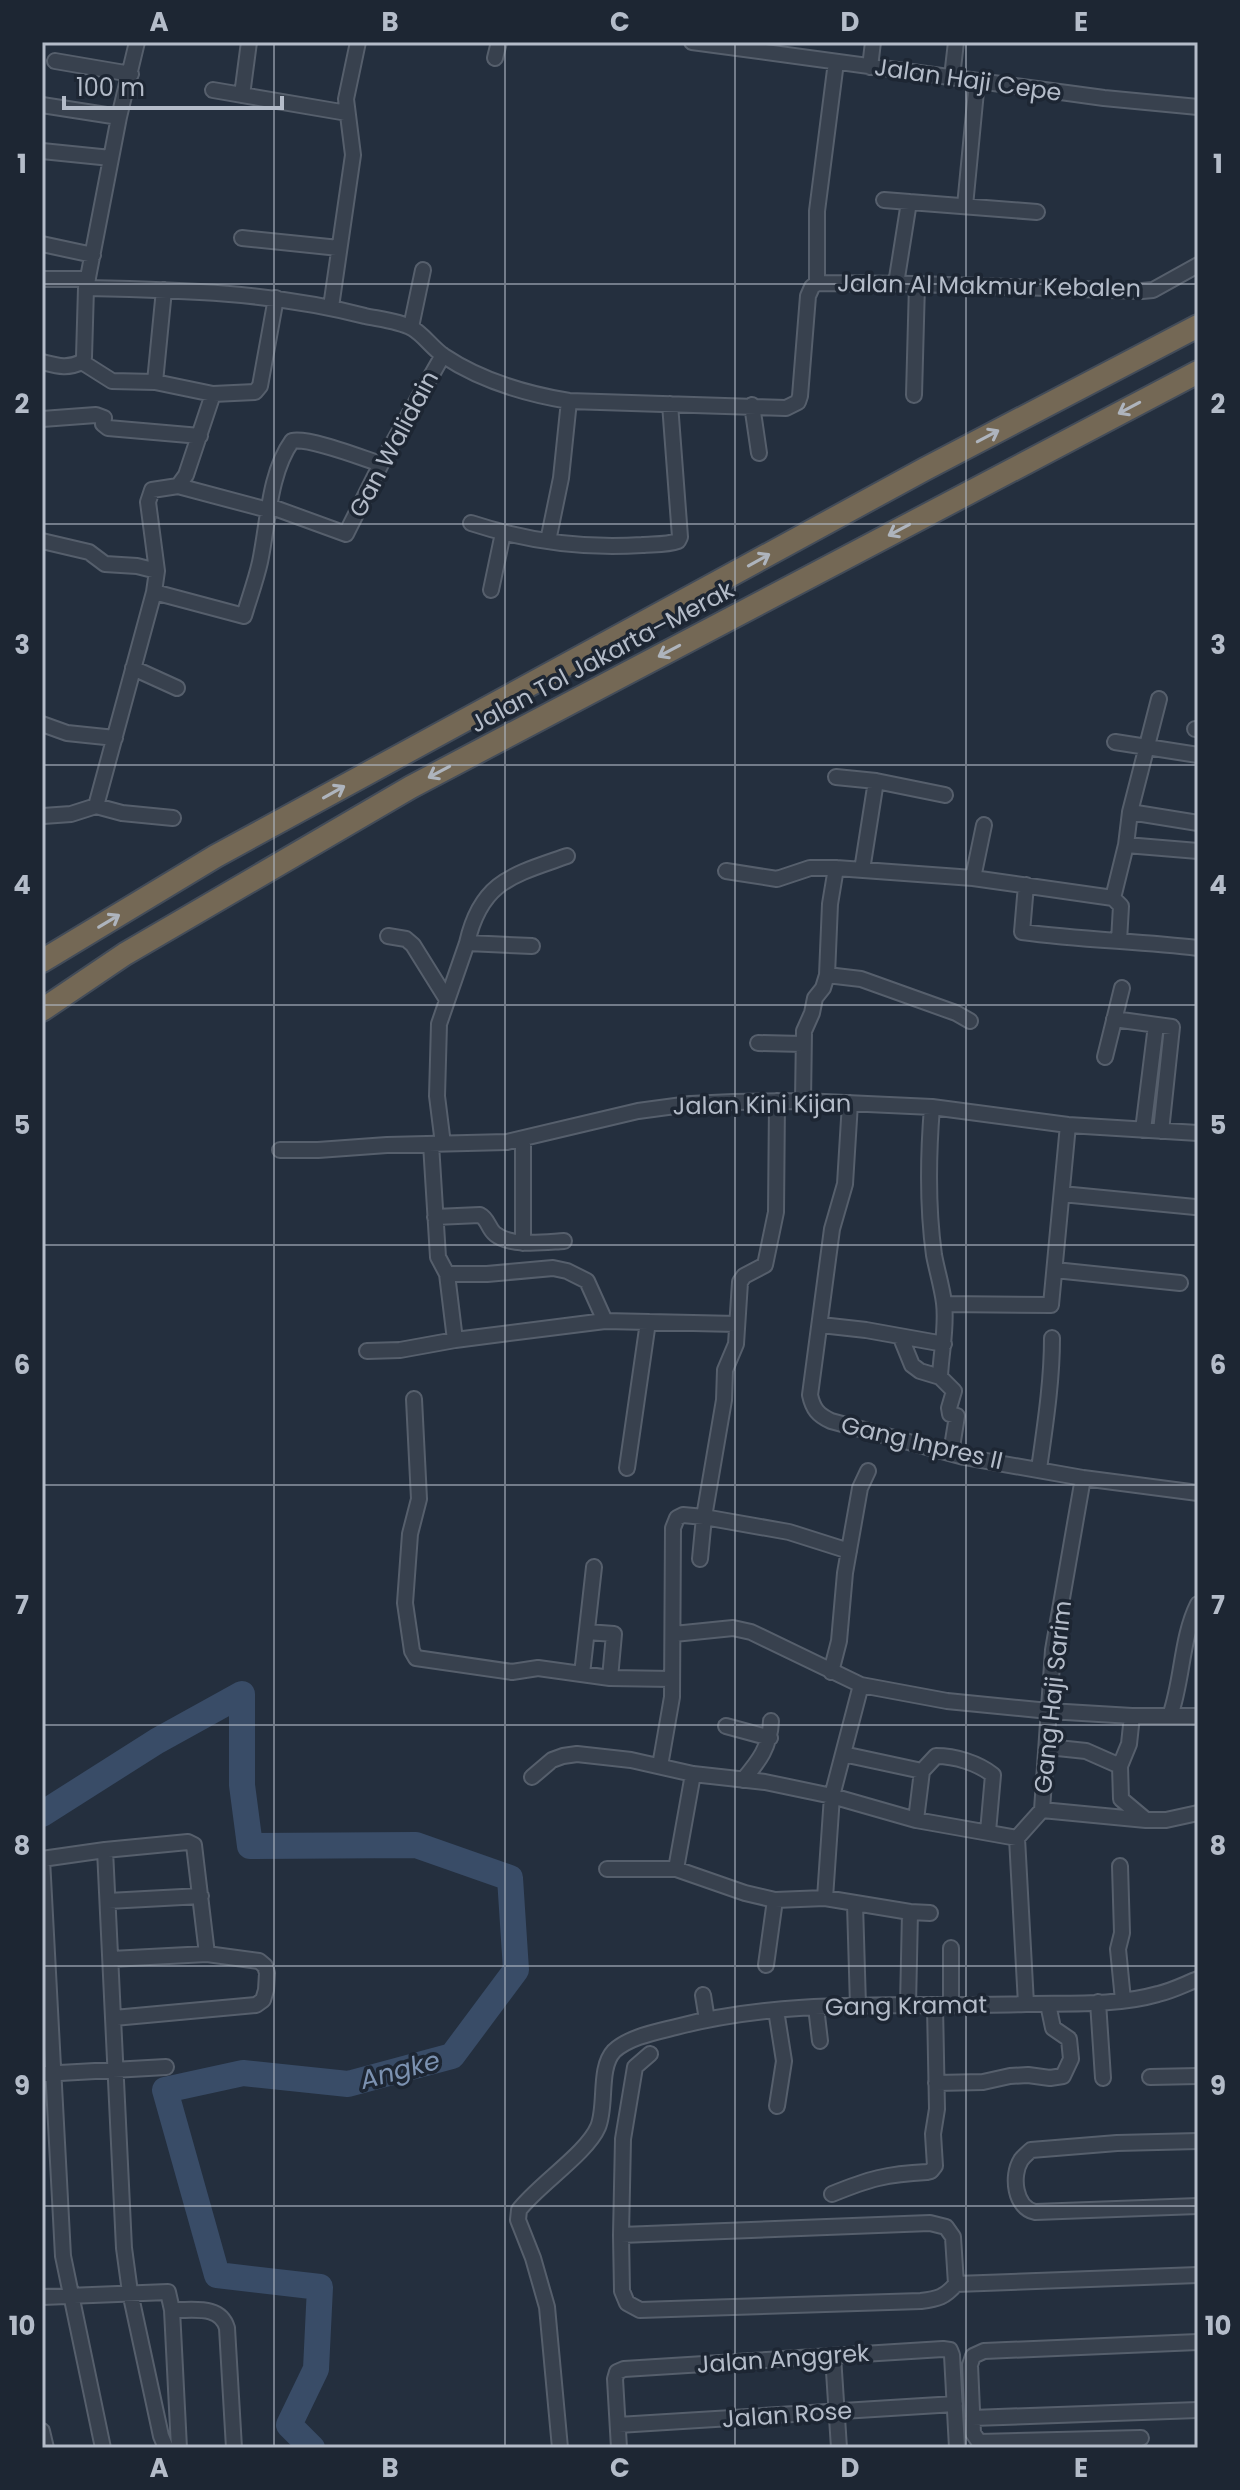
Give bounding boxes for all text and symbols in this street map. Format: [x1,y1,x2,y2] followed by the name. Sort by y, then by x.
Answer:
[149,4,169,40] text: A
[381,4,399,40] text: B
[610,4,630,40] text: C
[841,4,860,40] text: D
[1074,4,1088,40] text: E
[872,50,1064,109] street label: Jalan Haji Cepe
[64,60,282,110] scale bar
[76,71,145,104] text: 100 m
[17,146,27,182] text: 1
[1213,146,1223,182] text: 1
[837,266,1141,305] street label: Jalan Al Makmur Kebalen
[341,365,446,523] street label: Gan Walidain
[15,386,30,422] text: 2
[1211,386,1226,422] text: 2
[1118,401,1141,417] one-way arrow
[975,428,999,444] one-way arrow
[888,522,911,538] one-way arrow
[747,551,770,567] one-way arrow
[464,573,740,740] street label: Jalan Tol Jakarta–Merak
[14,627,30,663] text: 3
[1210,627,1226,663] text: 3
[658,644,682,659] one-way arrow
[428,765,452,781] one-way arrow
[322,784,346,799] one-way arrow
[13,867,31,903] text: 4
[1209,867,1227,903] text: 4
[97,913,120,929] one-way arrow
[672,1086,852,1123] street label: Jalan Kini Kijan
[14,1107,30,1143] text: 5
[1210,1107,1226,1143] text: 5
[14,1347,30,1383] text: 6
[1210,1347,1226,1383] text: 6
[838,1408,1006,1477] street label: Gang Inpres II
[15,1587,29,1623] text: 7
[1211,1587,1225,1623] text: 7
[1026,1599,1079,1795] street label: Gang Haji Sarim
[14,1828,30,1864] text: 8
[1210,1828,1226,1864] text: 8
[825,1988,987,2023] street label: Gang Kramat
[355,2042,444,2098] water label: Angke
[14,2068,30,2104] text: 9
[1210,2068,1226,2104] text: 9
[9,2308,35,2344] text: 10
[1205,2308,1231,2344] text: 10
[696,2336,871,2381] street label: Jalan Anggrek
[721,2394,853,2436] street label: Jalan Rose
[149,2450,169,2486] text: A
[381,2450,399,2486] text: B
[610,2450,630,2486] text: C
[841,2450,860,2486] text: D
[1074,2450,1088,2486] text: E

